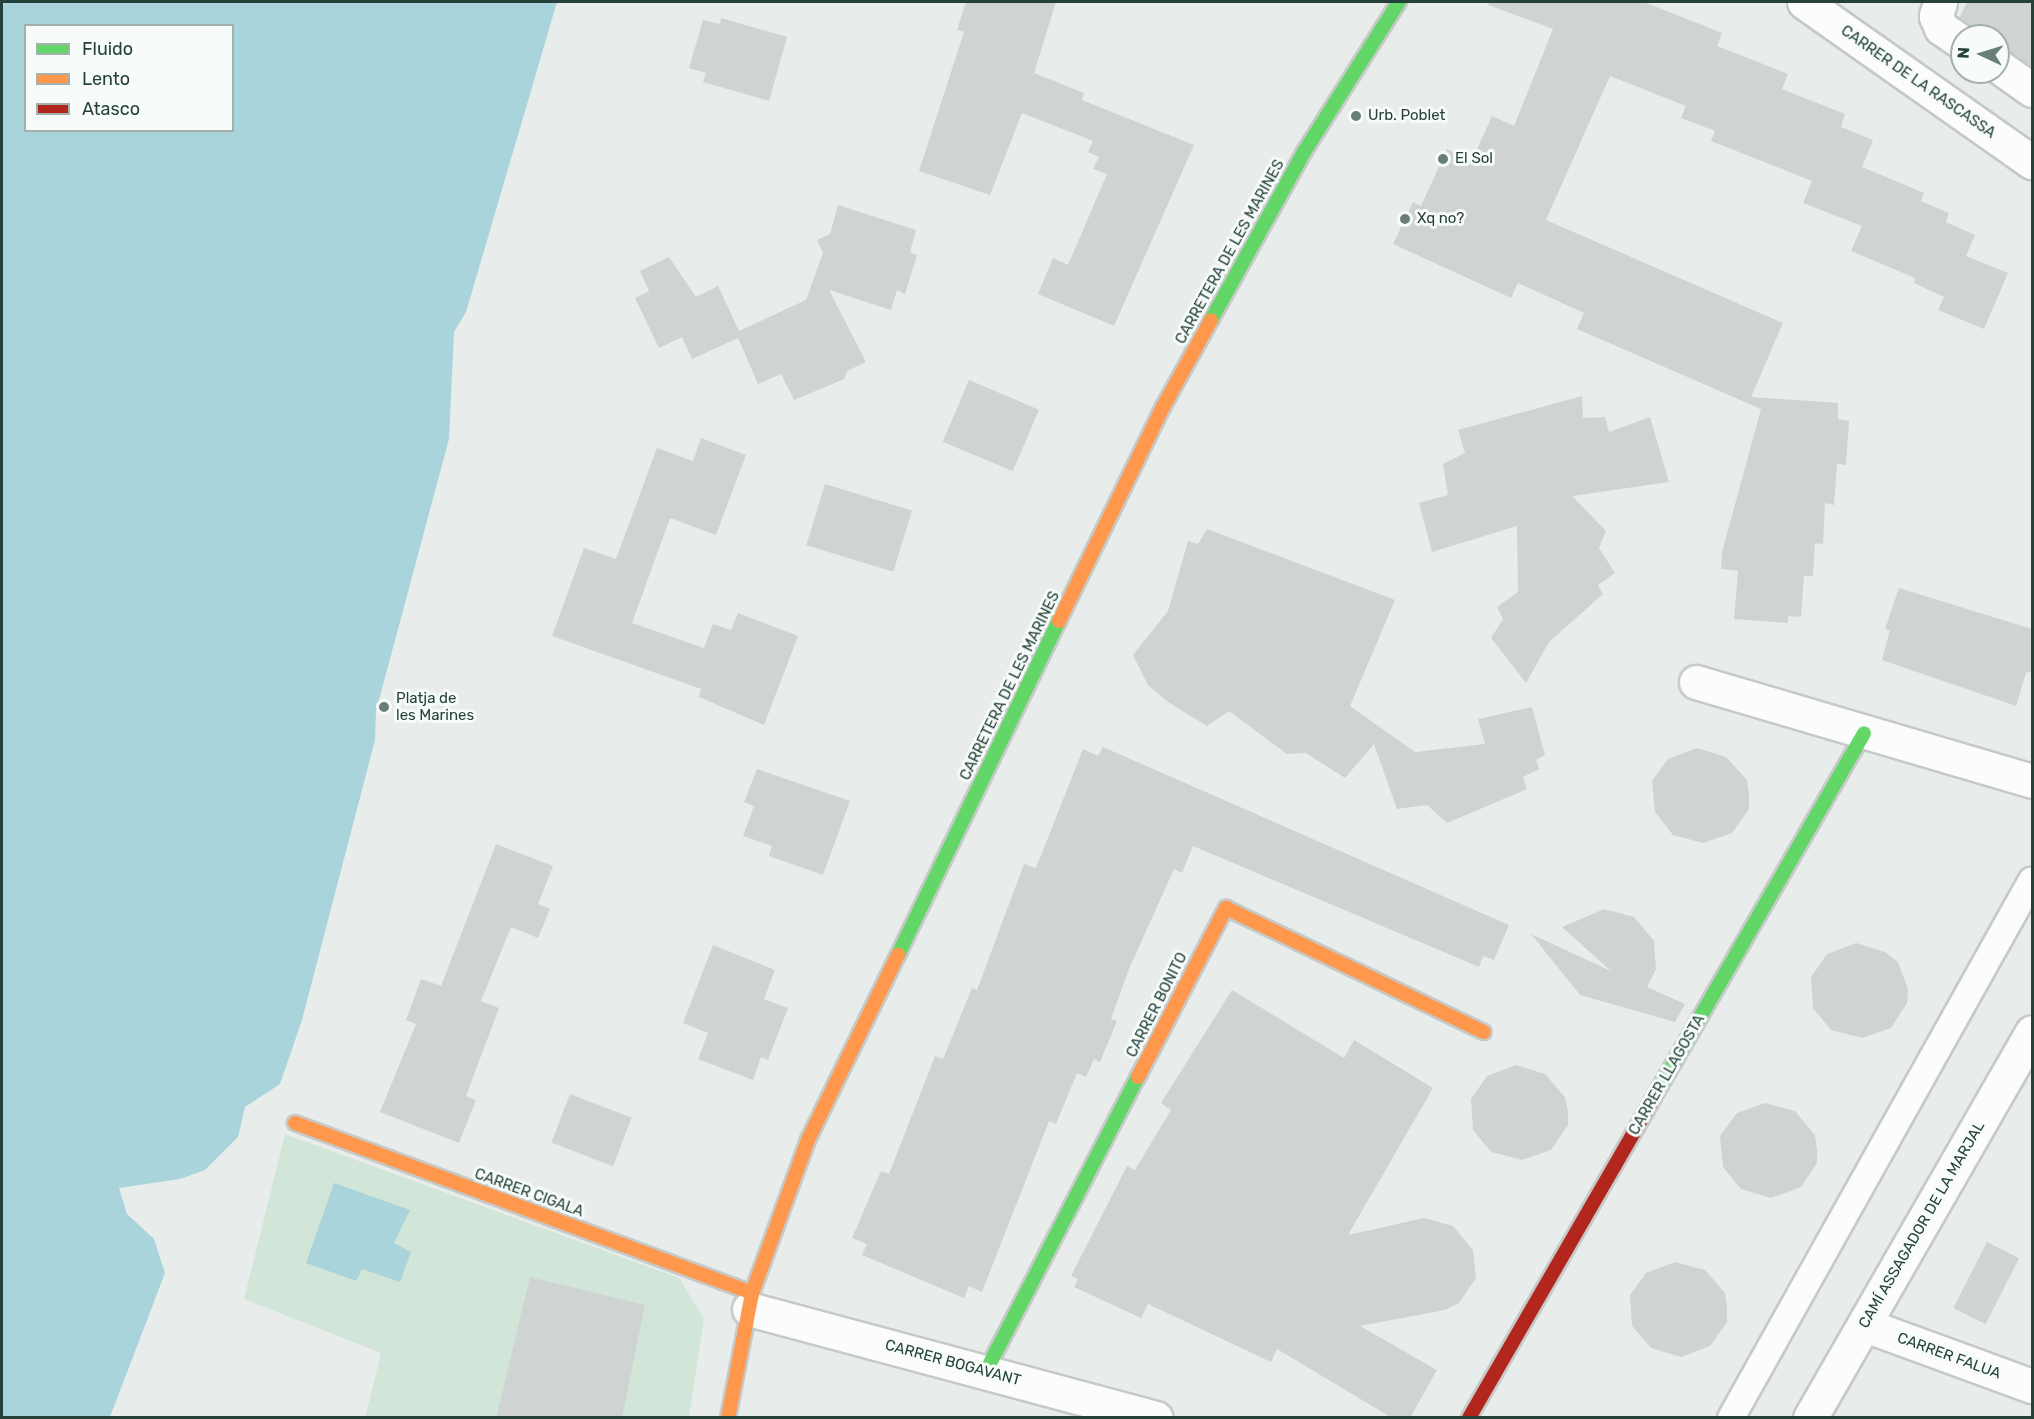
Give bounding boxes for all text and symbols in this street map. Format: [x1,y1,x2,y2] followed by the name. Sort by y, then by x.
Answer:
[1837,22,1999,142] street label: CARRER DE LA RASCASSA
[24,24,234,132] legend
[1950,24,2010,84] north arrow
[82,38,133,60] text: Fluido
[1954,46,1973,59] text: N
[82,68,130,90] text: Lento
[82,98,140,120] text: Atasco
[1368,107,1445,125] place label: Urb. Poblet
[1349,109,1363,123] marker: Urb. Poblet
[1455,150,1493,168] place label: El Sol
[1436,152,1450,166] marker: El Sol
[1172,157,1288,347] street label: CARRETERA DE LES MARINES
[1417,210,1464,228] place label: Xq no?
[1398,212,1412,226] marker: Xq no?
[956,588,1064,784] street label: CARRETERA DE LES MARINES
[396,689,474,724] place label: Platja de les Marines
[377,700,391,714] marker: Platja de les Marines
[1123,949,1191,1061] street label: CARRER BONITO
[1625,1012,1709,1138] street label: CARRER LLAGOSTA
[1855,1118,1989,1332] street label: CAMÍ ASSAGADOR DE LA MARJAL
[472,1165,586,1221] street label: CARRER CIGALA
[1895,1329,2003,1383] street label: CARRER FALUA
[883,1336,1023,1390] street label: CARRER BOGAVANT

